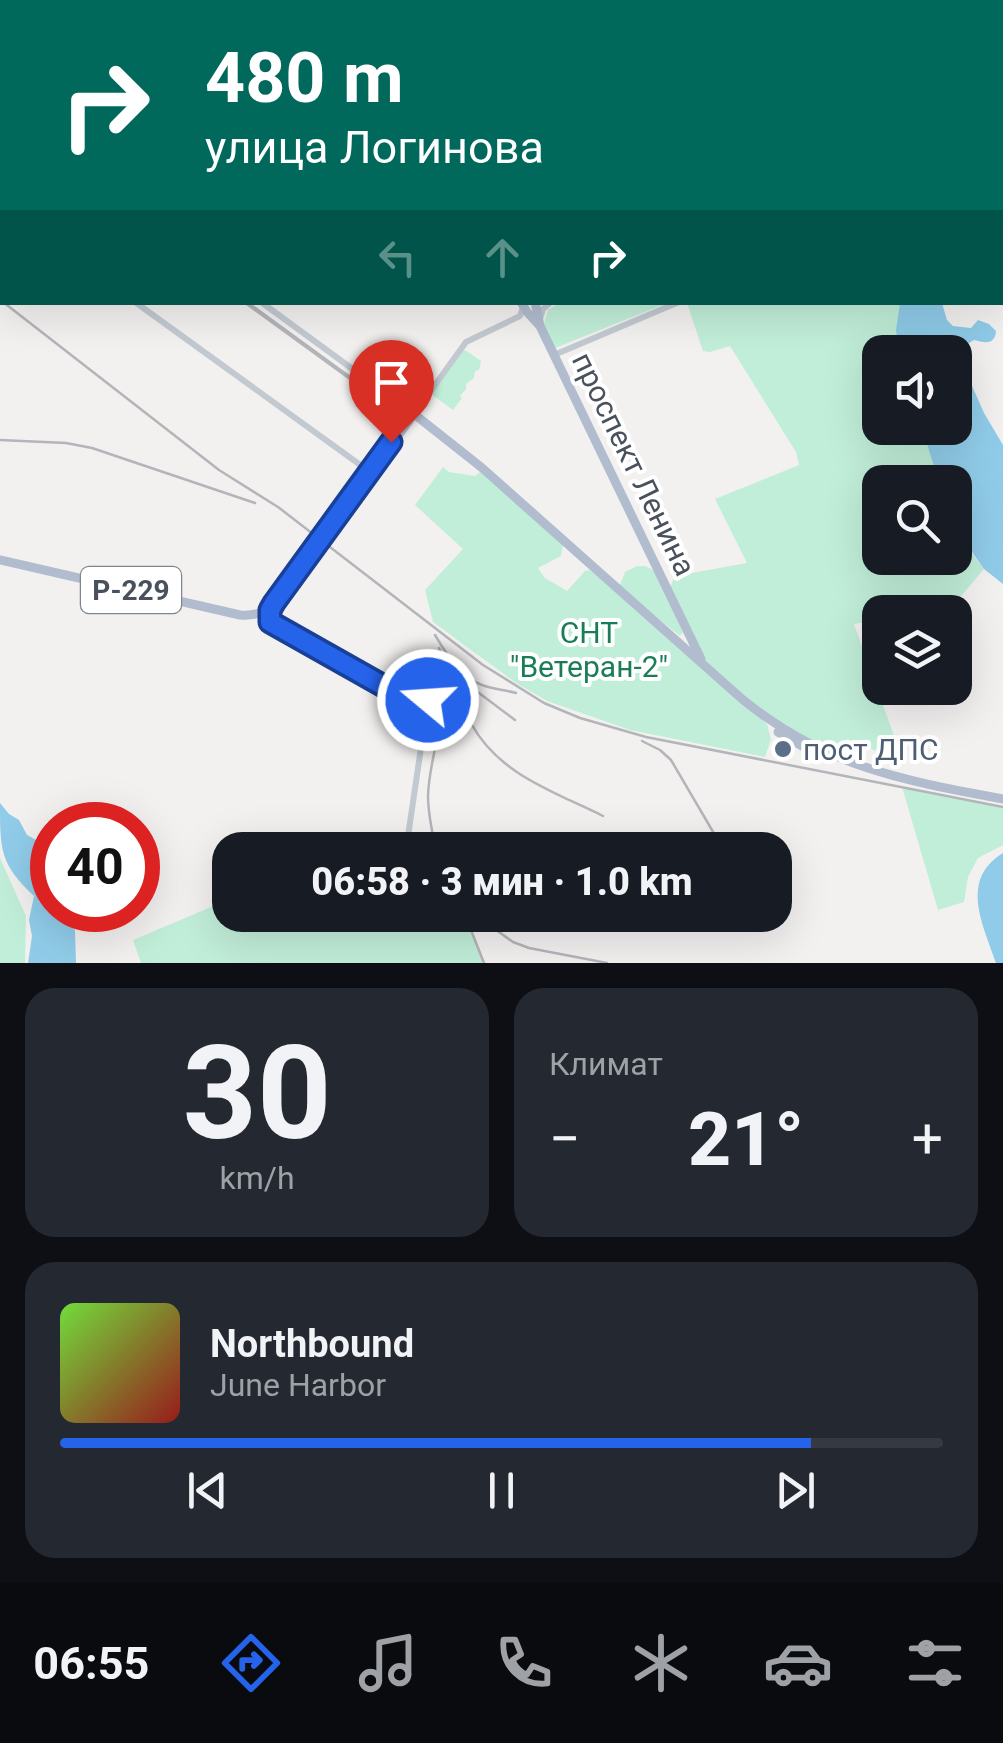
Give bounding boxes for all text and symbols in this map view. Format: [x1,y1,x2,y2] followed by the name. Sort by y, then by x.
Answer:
[205,37,404,119] text: 480 m
[40,40,170,170] icon: right
[205,121,544,174] text: улица Логинова
[370,230,425,285] icon: left
[475,230,530,285] icon: ahead
[580,230,635,285] icon: right
[862,335,972,705] map controls
[862,335,972,445] button: sound
[349,340,434,443] pin
[565,347,703,581] street label: проспект Ленина
[364,355,419,410] icon: arrive
[862,465,972,575] button: search
[81,567,181,613] road number: Р-229
[862,595,972,705] button: layers
[510,615,668,684] park label: СНТ "Ветеран-2"
[376,648,480,752] position arrow
[803,732,938,767] place label: пост ДПС
[772,738,794,760] marker: пост ДПС
[30,802,160,932] speed limit sign: 40
[311,860,693,904] text: 06:58 · 3 мин · 1.0 km
[182,1017,332,1170] text: 30
[549,1045,663,1083] text: Климат
[688,1095,804,1183] text: 21°
[549,1107,580,1171] text: −
[912,1107,943,1171] text: +
[219,1159,295,1197] text: km/h
[210,1322,414,1366] text: Northbound
[210,1366,386,1404] text: June Harbor
[180,1463,235,1518] icon: previous
[474,1463,529,1518] icon: pause
[768,1463,823,1518] icon: next
[216,1628,286,1698] icon: directions
[353,1628,423,1698] icon: music
[489,1628,559,1698] icon: phone
[626,1628,696,1698] icon: climate
[763,1628,833,1698] icon: car
[900,1628,970,1698] icon: filters
[33,1637,149,1690] text: 06:55

